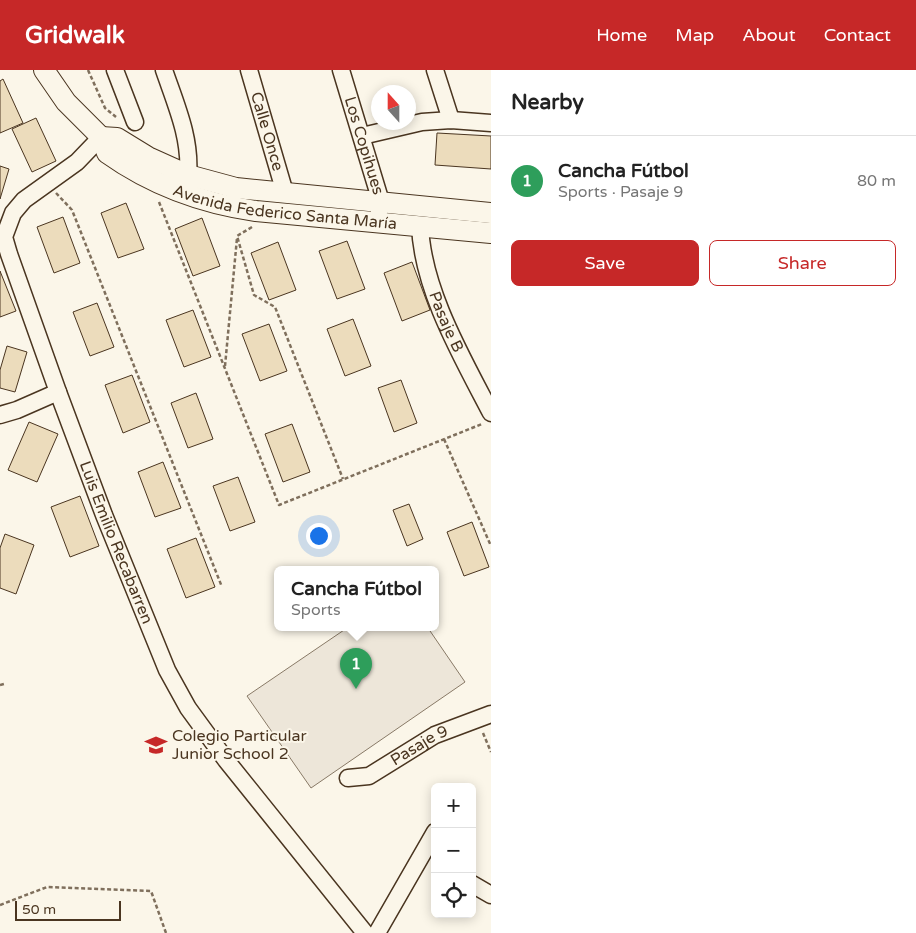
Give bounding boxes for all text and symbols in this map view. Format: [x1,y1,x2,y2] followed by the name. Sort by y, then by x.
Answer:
[25,21,125,50] text: Gridwalk
[596,24,647,46] text: Home
[675,24,714,46] text: Map
[742,24,796,46] text: About
[824,24,891,46] text: Contact
[371,85,416,130] north arrow
[246,90,288,173] street label: Calle Once
[511,90,584,115] text: Nearby
[340,94,388,197] street label: Los Copihues
[558,160,689,182] text: Cancha Fútbol
[522,171,532,191] text: 1
[857,171,896,191] text: 80 m
[170,180,398,234] street label: Avenida Federico Santa María
[558,182,683,202] text: Sports · Pasaje 9
[511,240,699,286] button: Save
[709,240,896,286] button: Share
[424,289,468,356] street label: Pasaje B
[75,458,157,627] street label: Luis Emilio Recabarren
[306,523,332,549] your location
[274,566,439,631] popup
[291,578,422,600] text: Cancha Fútbol
[291,600,341,620] text: Sports
[340,648,372,689] pin: 1
[387,721,451,770] street label: Pasaje 9
[172,726,307,764] place label: Colegio Particular Junior School 2
[143,732,169,758] school or university icon: Colegio Particular Junior School 2
[431,783,476,918] map controls
[431,783,476,828] button: +
[431,828,476,873] button: −
[431,873,476,918] button: locate
[15,898,121,921] scale bar
[22,901,56,918] text: 50 m

